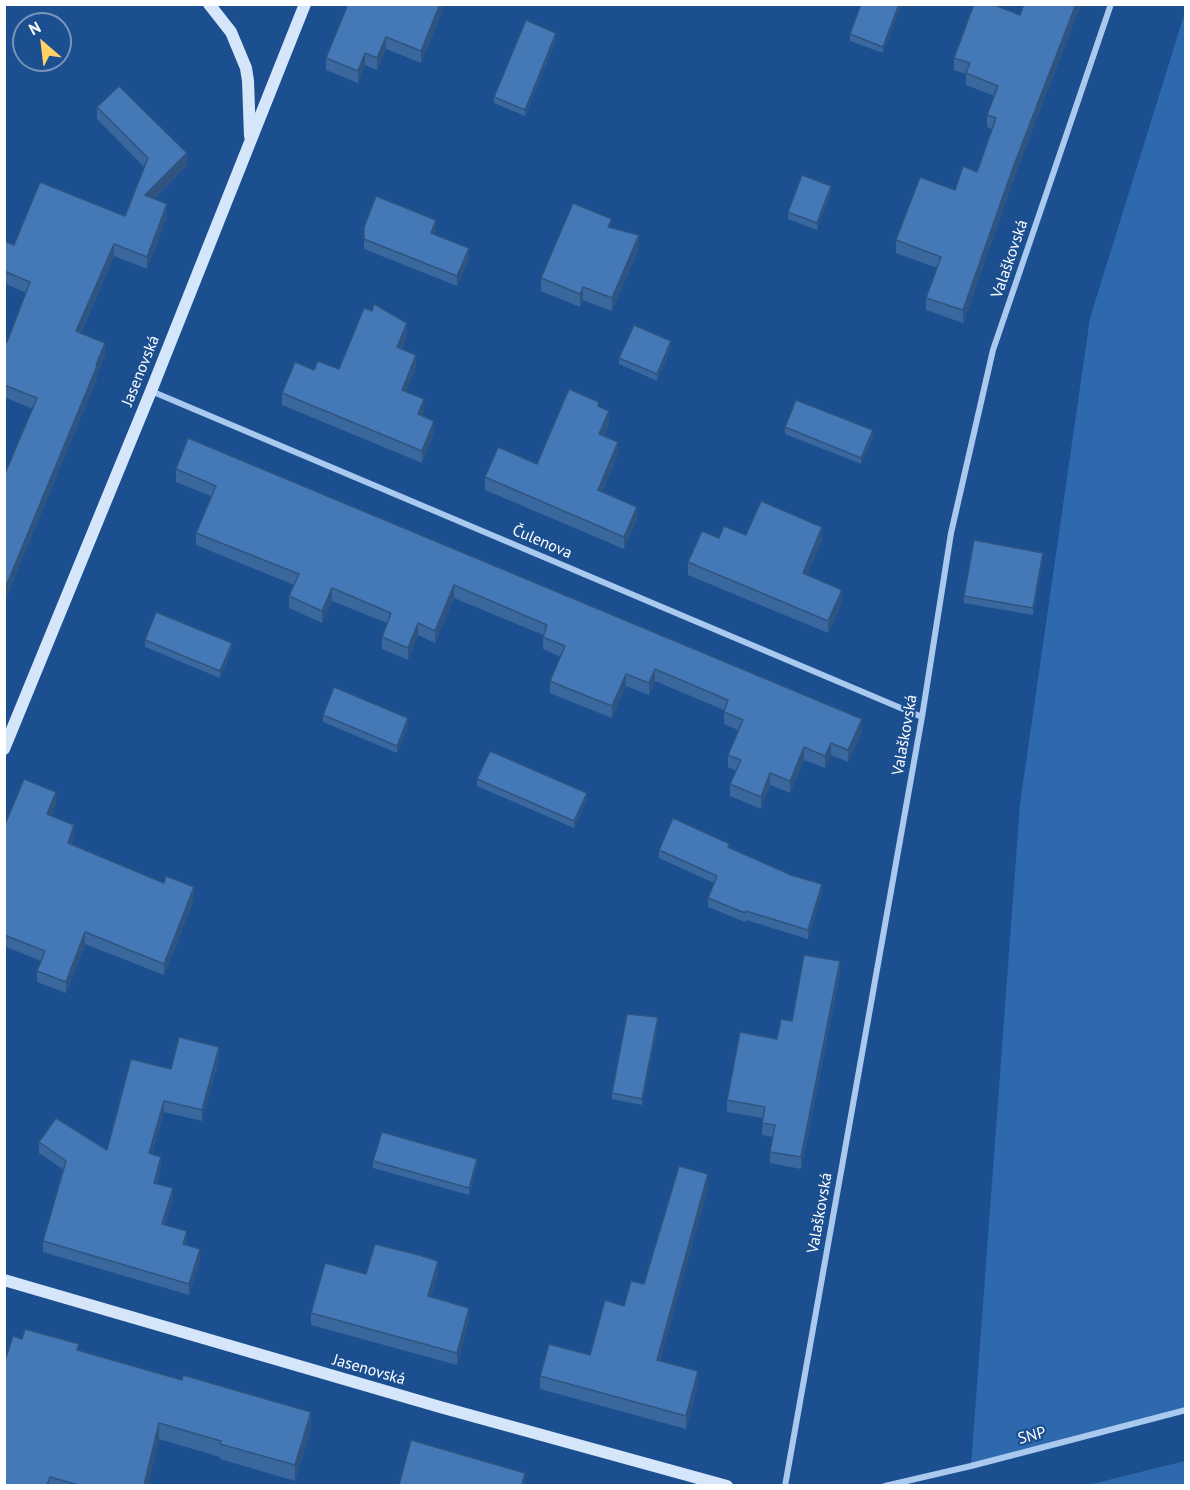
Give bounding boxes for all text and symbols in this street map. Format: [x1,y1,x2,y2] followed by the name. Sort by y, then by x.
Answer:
[12,12,72,72] north arrow
[25,17,44,39] text: N
[988,217,1032,301] street label: Valaškovská
[118,333,164,409] street label: Jasenovská
[509,521,575,563] street label: Čulenova
[888,693,922,777] street label: Valaškovská
[803,1171,837,1255] street label: Valaškovská
[330,1350,408,1390] street label: Jasenovská
[1016,1423,1048,1449] street label: SNP

